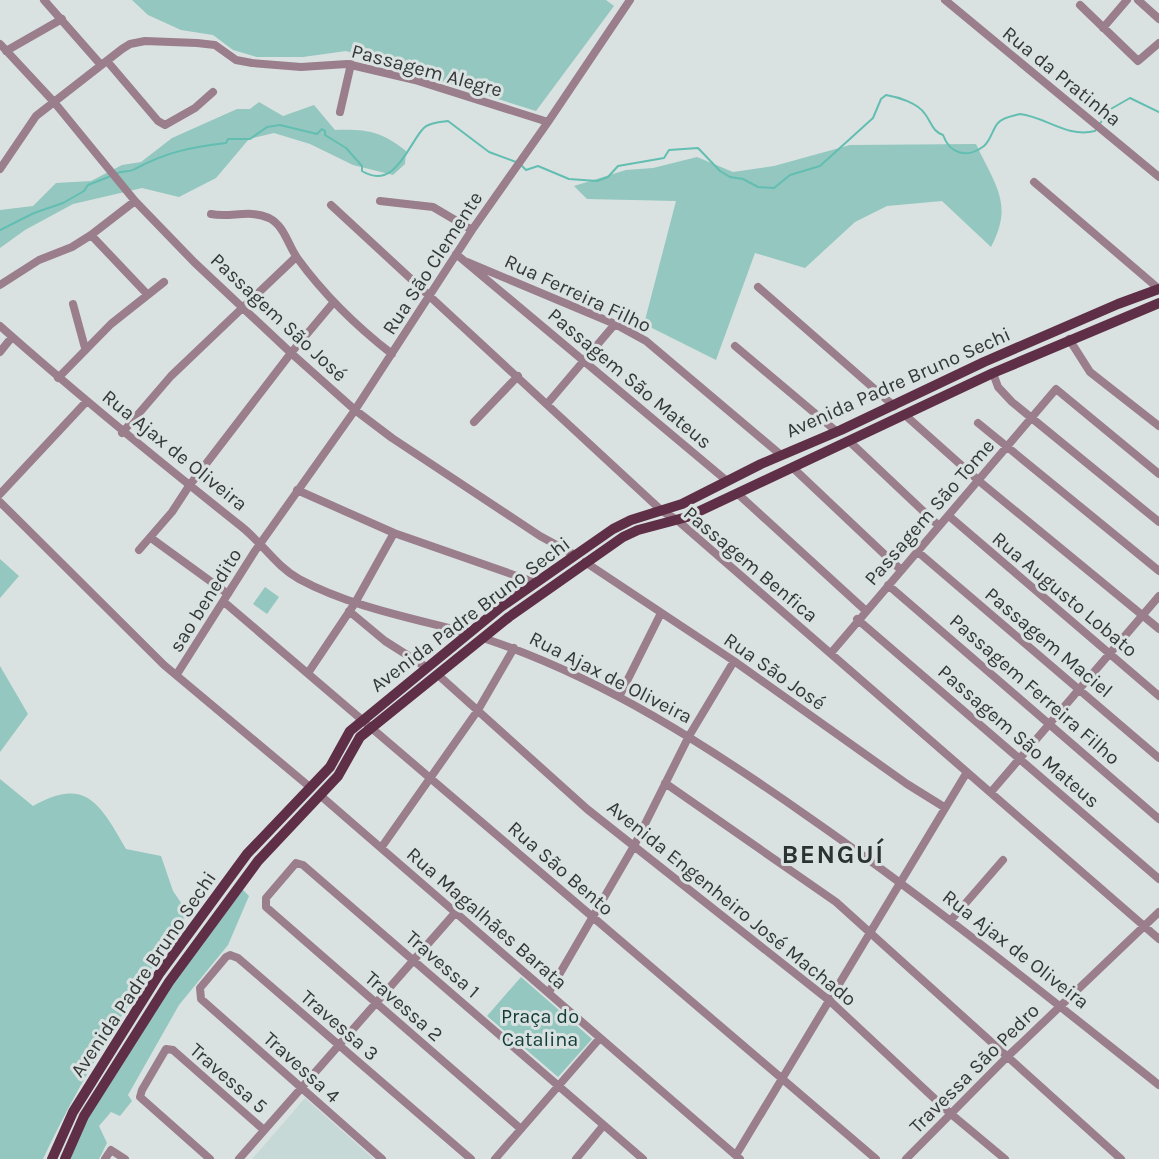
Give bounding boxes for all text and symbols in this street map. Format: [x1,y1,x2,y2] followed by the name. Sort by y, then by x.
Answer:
[998,22,1126,131] street label: Rua da Pratinha
[349,39,505,102] street label: Passagem Alegre
[378,187,487,339] street label: Rua São Clemente
[206,248,351,386] street label: Passagem São José
[501,249,655,337] street label: Rua Ferreira Filho
[543,303,716,453] street label: Passagem São Mateus
[782,322,1014,442] street label: Avenida Padre Bruno Sechi
[98,385,252,516] street label: Rua Ajax de Oliveira
[860,435,999,590] street label: Passagem São Tome
[679,502,822,627] street label: Passagem Benfica
[987,527,1142,662] street label: Rua Augusto Lobato
[366,532,574,697] street label: Avenida Padre Bruno Sechi
[164,544,246,656] street label: sao benedito
[980,582,1117,702] street label: Passagem Maciel
[945,609,1124,770] street label: Passagem Ferreira Filho
[525,626,696,728] street label: Rua Ajax de Oliveira
[720,628,830,715] street label: Rua São José
[933,660,1104,813] street label: Passagem São Mateus
[603,796,861,1011] street label: Avenida Engenheiro José Machado
[503,816,618,920] street label: Rua São Bento
[781,838,885,870] district label: BENGUÍ
[402,843,571,994] street label: Rua Magalhães Barata
[66,867,221,1082] street label: Avenida Padre Bruno Sechi
[938,885,1094,1014] street label: Rua Ajax de Oliveira
[401,926,484,1003] street label: Travessa 1
[360,966,447,1046] street label: Travessa 2
[296,985,383,1065] street label: Travessa 3
[905,999,1044,1138] street label: Travessa São Pedro
[501,1005,579,1051] park label: Praça do Catalina
[259,1027,345,1108] street label: Travessa 4
[185,1038,272,1118] street label: Travessa 5

